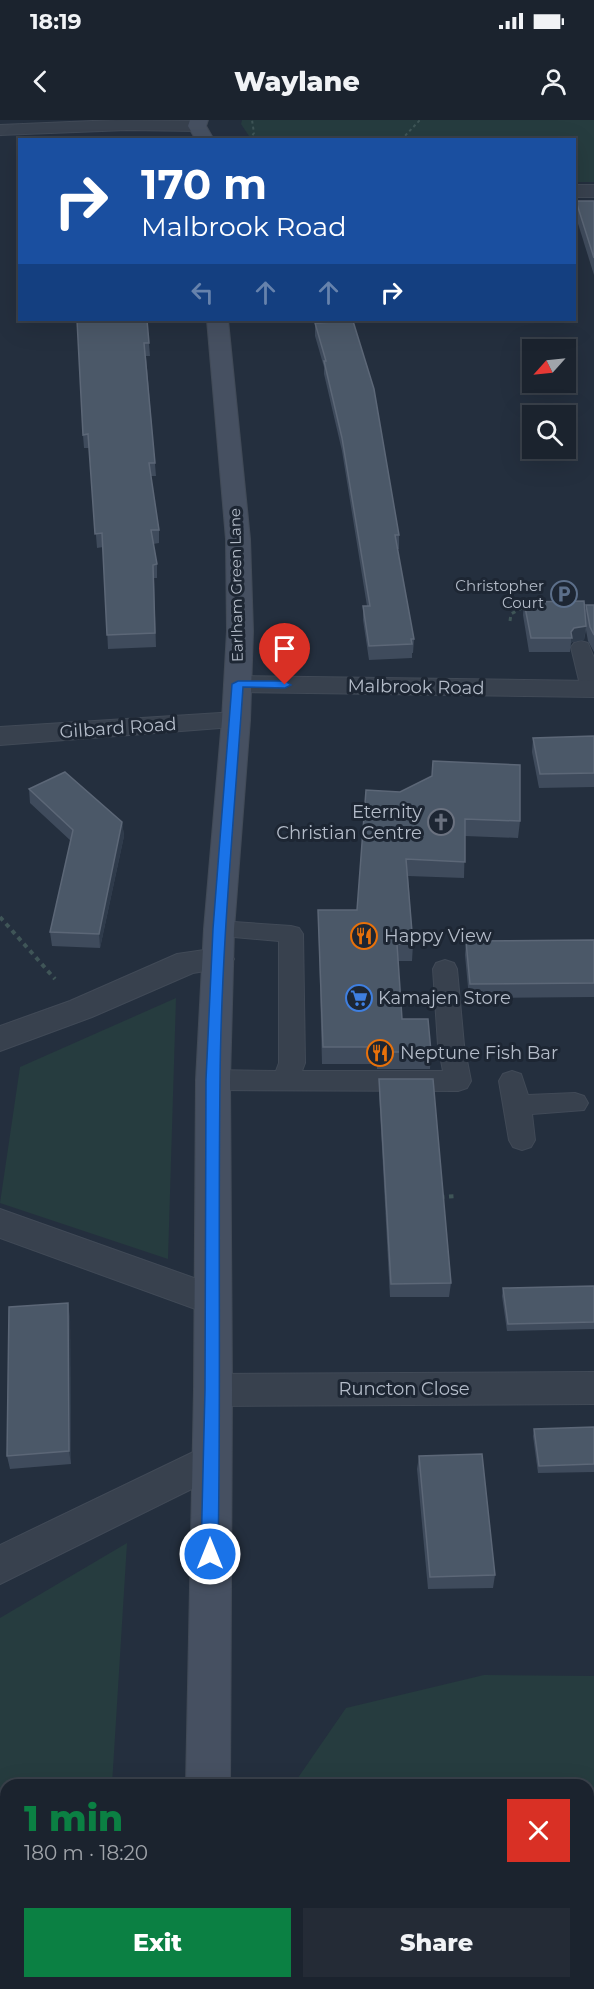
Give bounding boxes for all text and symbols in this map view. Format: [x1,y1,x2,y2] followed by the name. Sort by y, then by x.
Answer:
[30,8,82,35] text: 18:19
[24,65,57,98] icon: back
[234,65,360,98] text: Waylane
[537,65,570,98] icon: person
[141,158,267,210] text: 170 m
[42,162,120,240] icon: right
[141,210,346,243] text: Malbrook Road
[186,276,219,309] icon: left
[249,276,282,309] icon: ahead
[312,276,345,309] icon: ahead
[375,276,408,309] icon: right
[522,339,576,393] north arrow
[522,339,576,459] map controls
[522,405,576,459] button: search
[225,508,247,662] street label: Earlham Green Lane
[455,576,544,612] place label: Christopher Court
[549,579,579,609] parking icon: Christopher Court
[259,623,310,685] pin
[268,632,301,665] icon: arrive
[347,675,485,699] street label: Malbrook Road
[59,713,177,743] street label: Gilbard Road
[276,801,422,844] place label: Eternity Christian Centre
[426,807,456,837] church icon: Eternity Christian Centre
[349,921,379,951] restaurant icon: Happy View
[384,925,492,947] place label: Happy View
[344,983,374,1013] supermarket icon: Kamajen Store
[378,987,511,1009] place label: Kamajen Store
[365,1038,395,1068] restaurant icon: Neptune Fish Bar
[400,1042,558,1064] place label: Neptune Fish Bar
[338,1378,470,1400] street label: Runcton Close
[178,1522,242,1586] position arrow
[24,1796,123,1840] text: 1 min
[507,1799,570,1862] button: close
[24,1841,148,1865] text: 180 m · 18:20
[24,1908,291,1977] button: Exit
[303,1908,570,1977] button: Share

